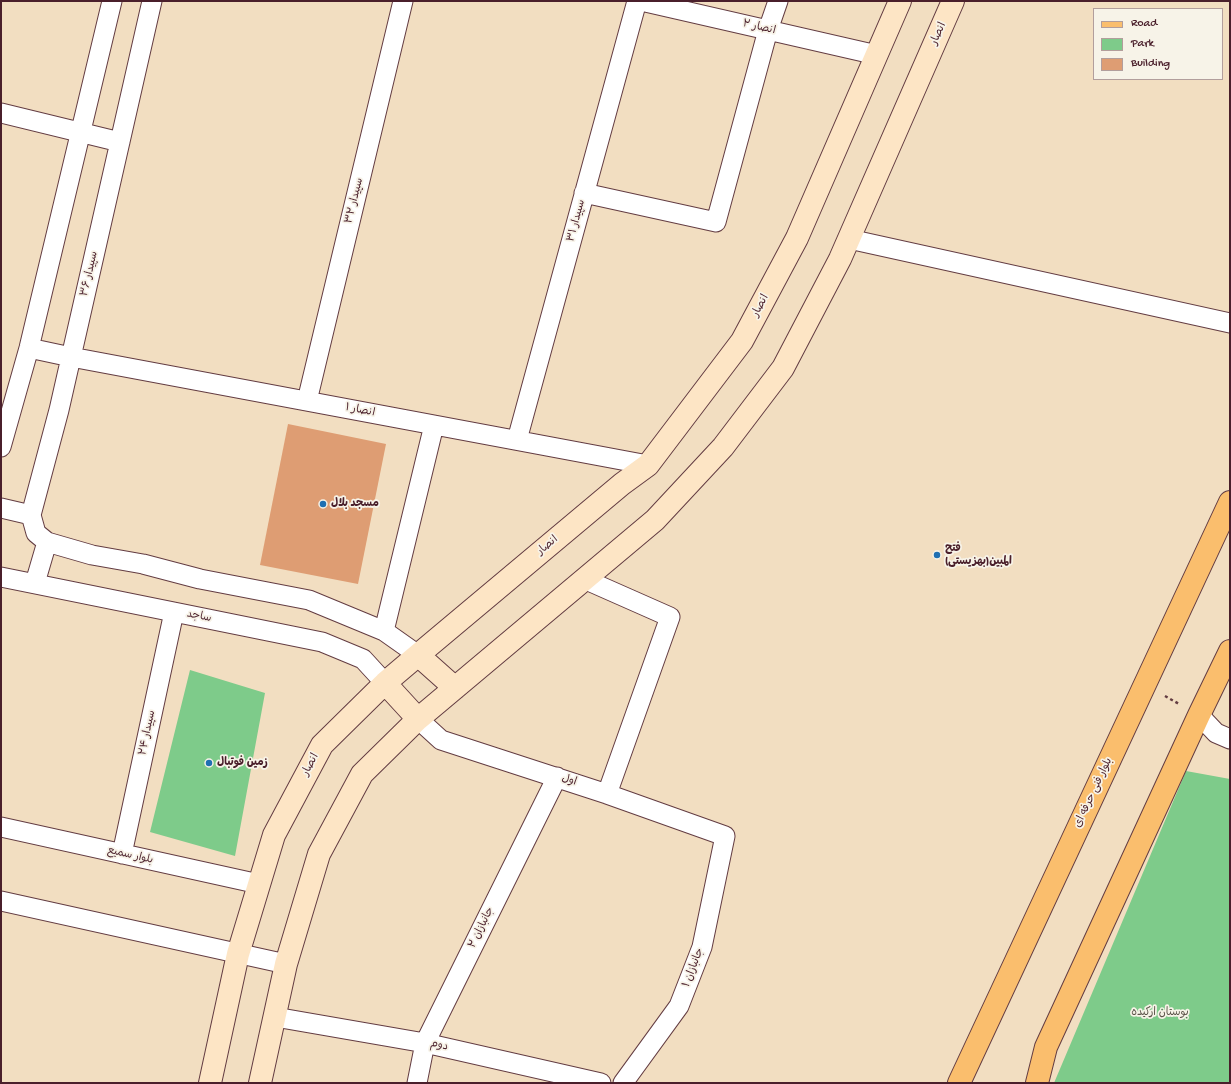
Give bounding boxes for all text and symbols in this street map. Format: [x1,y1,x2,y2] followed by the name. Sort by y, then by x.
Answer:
[1093,8,1223,80] legend
[1131,17,1157,31] text: Road
[741,18,777,38] street label: انصار ۲
[928,21,950,47] street label: انصار
[1131,37,1154,51] text: Park
[1131,57,1170,71] text: Building
[343,177,367,225] street label: سپیدار ۳۲
[565,198,589,244] street label: سپیدار ۳۱
[78,250,102,298] street label: سپیدار ۳۶
[750,293,772,319] street label: انصار
[344,402,376,420] street label: انصار ۱
[331,497,379,511] place label: مسجد بلال
[318,499,328,509] marker: مسجد بلال
[535,533,561,559] street label: انصار
[945,542,1012,568] place label: فتح المبین(بهزیستی)
[932,550,942,560] marker: فتح المبین(بهزیستی)
[186,608,212,626] street label: ساجد
[137,709,159,757] street label: سپیدار ۲۴
[300,752,322,778] street label: انصار
[217,756,268,770] place label: زمین فوتبال
[1072,756,1116,830] street label: بلوار فنی حرفه ای
[204,758,214,768] marker: زمین فوتبال
[560,772,578,790] street label: اول
[106,844,154,868] street label: بلوار سمیع
[466,905,498,951] street label: جانبازان ۲
[681,947,707,989] street label: جانبازان ۱
[1131,1006,1189,1020] park label: بوستان ارکیده
[429,1038,449,1054] street label: دوم

